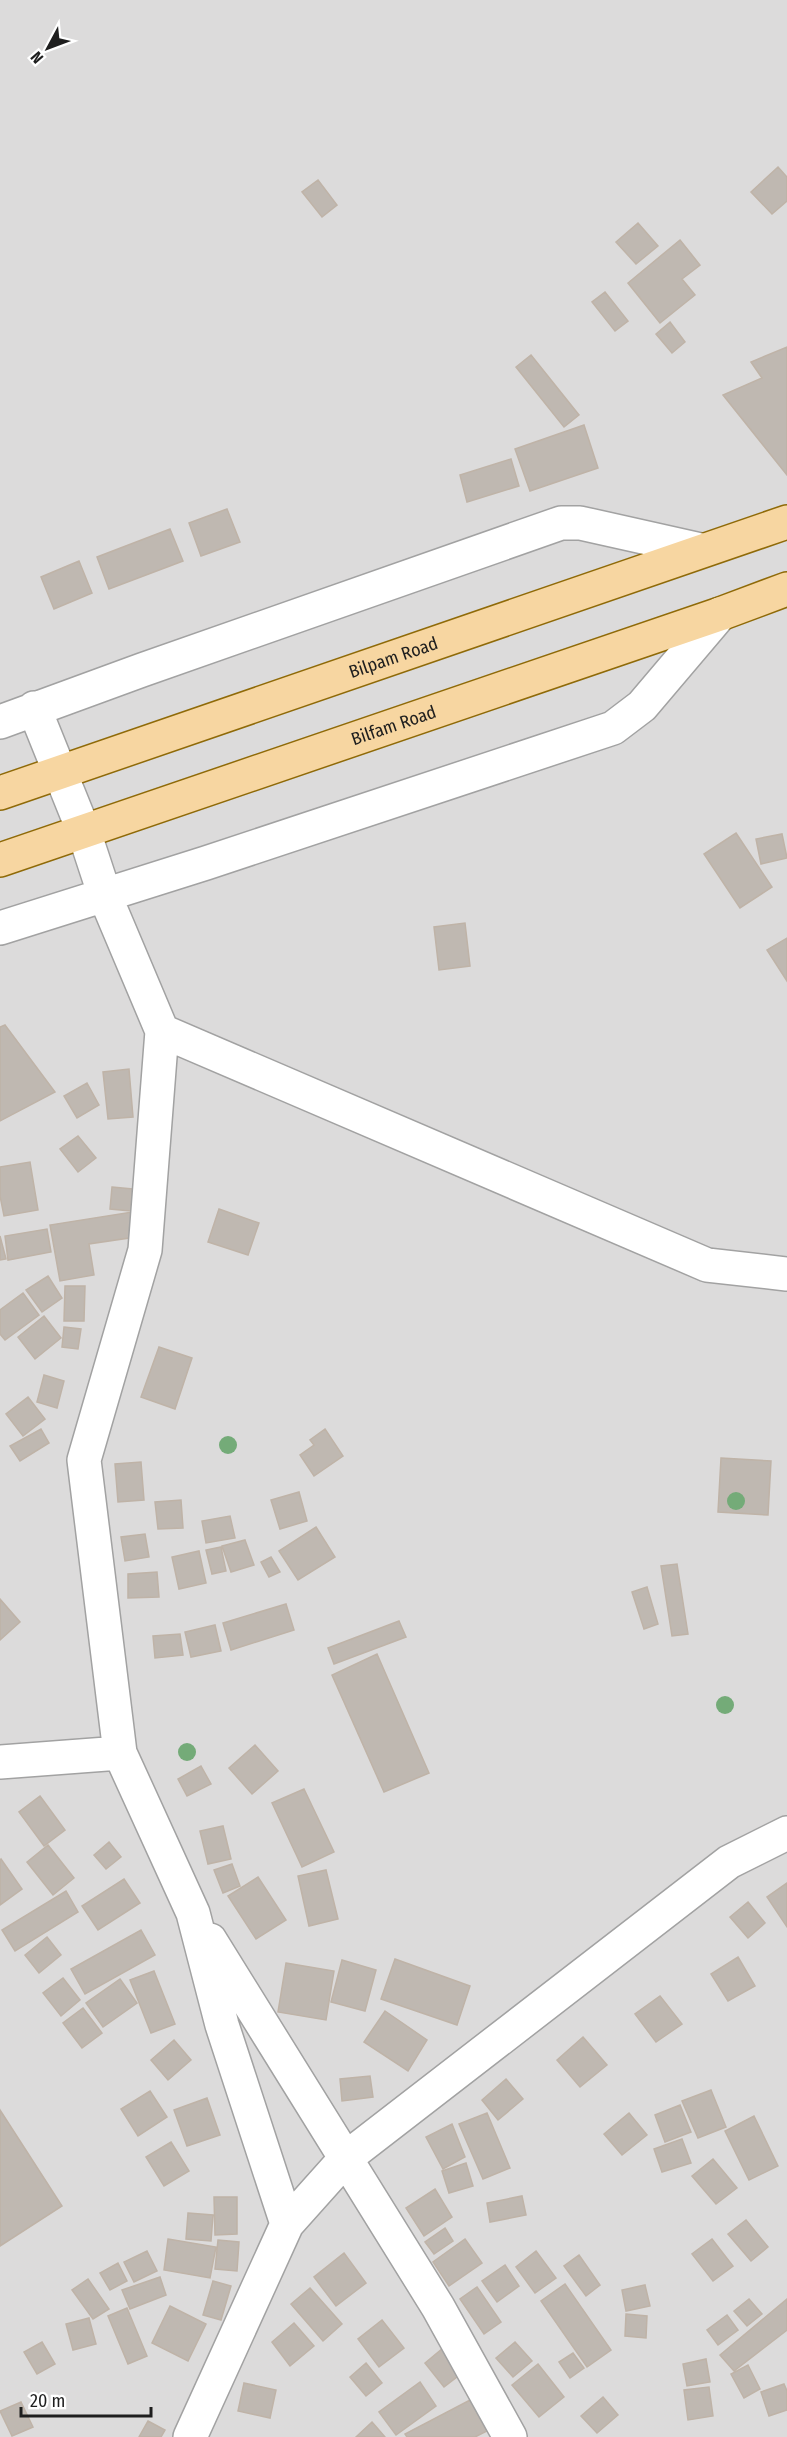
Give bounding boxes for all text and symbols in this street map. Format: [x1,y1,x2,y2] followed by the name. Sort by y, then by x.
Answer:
[18,18,78,78] north arrow
[27,48,47,67] text: N
[346,632,441,683] street label: Bilpam Road
[348,701,439,750] street label: Bilfam Road
[21,2380,152,2418] scale bar
[30,2390,65,2412] text: 20 m

